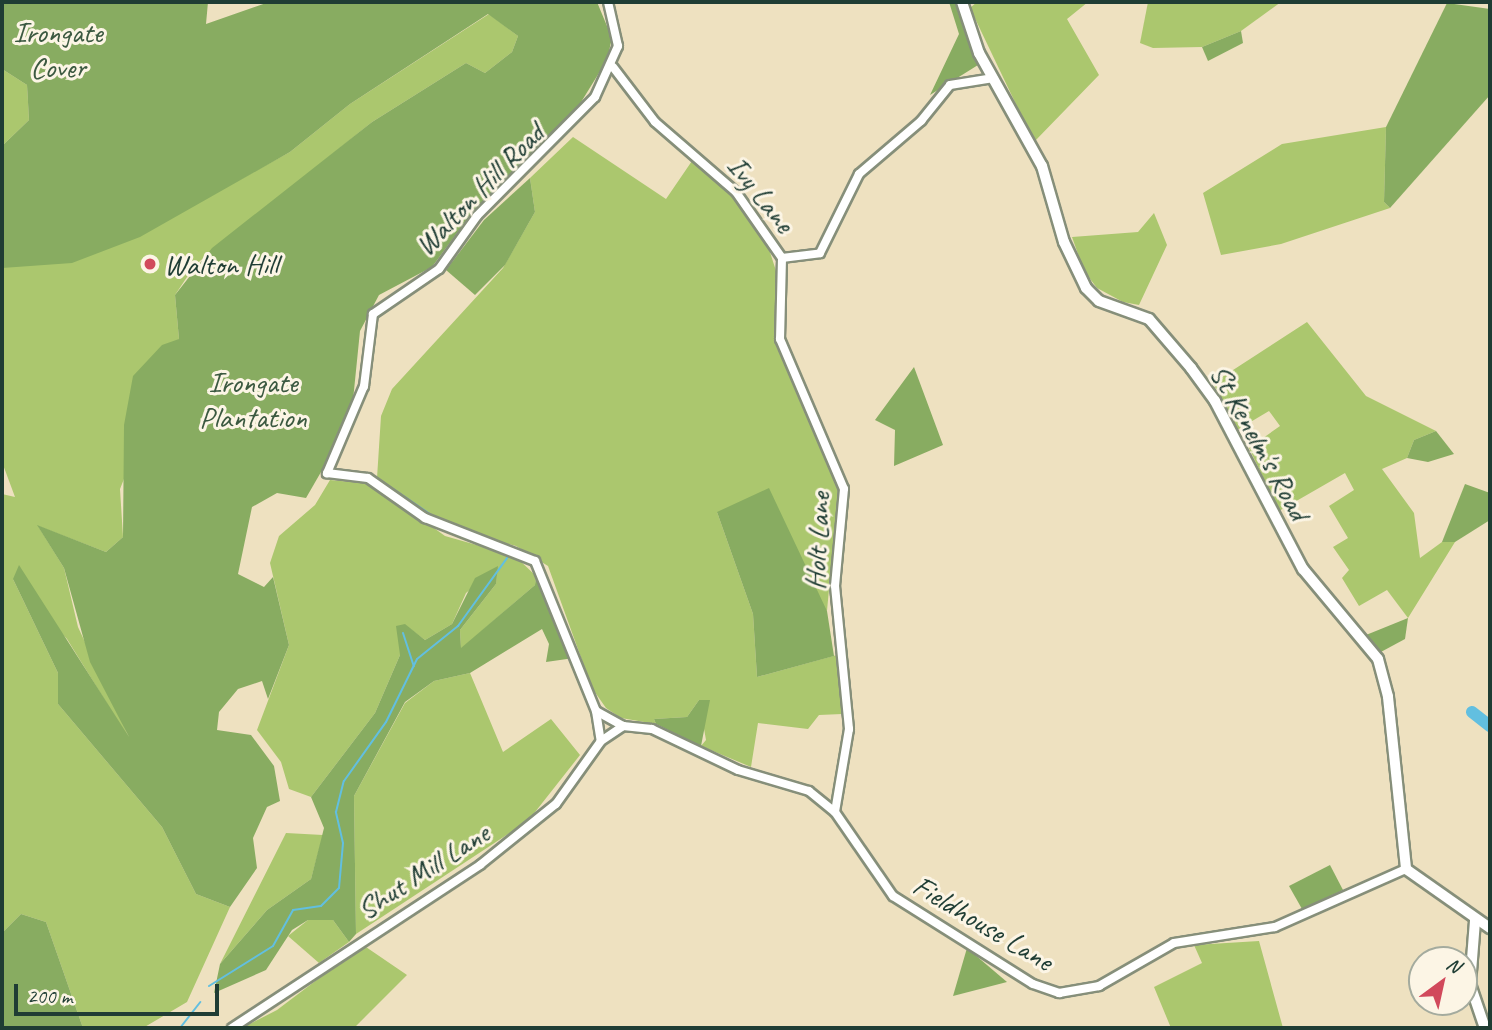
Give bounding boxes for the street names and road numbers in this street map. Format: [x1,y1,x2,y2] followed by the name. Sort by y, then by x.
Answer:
[406,115,552,263] street label: Walton Hill Road
[719,148,803,240] street label: Ivy Lane
[1203,358,1317,526] street label: St Kenelm's Road
[796,491,838,591] street label: Holt Lane
[350,815,496,927] street label: Shut Mill Lane
[906,867,1060,979] street label: Fieldhouse Lane

